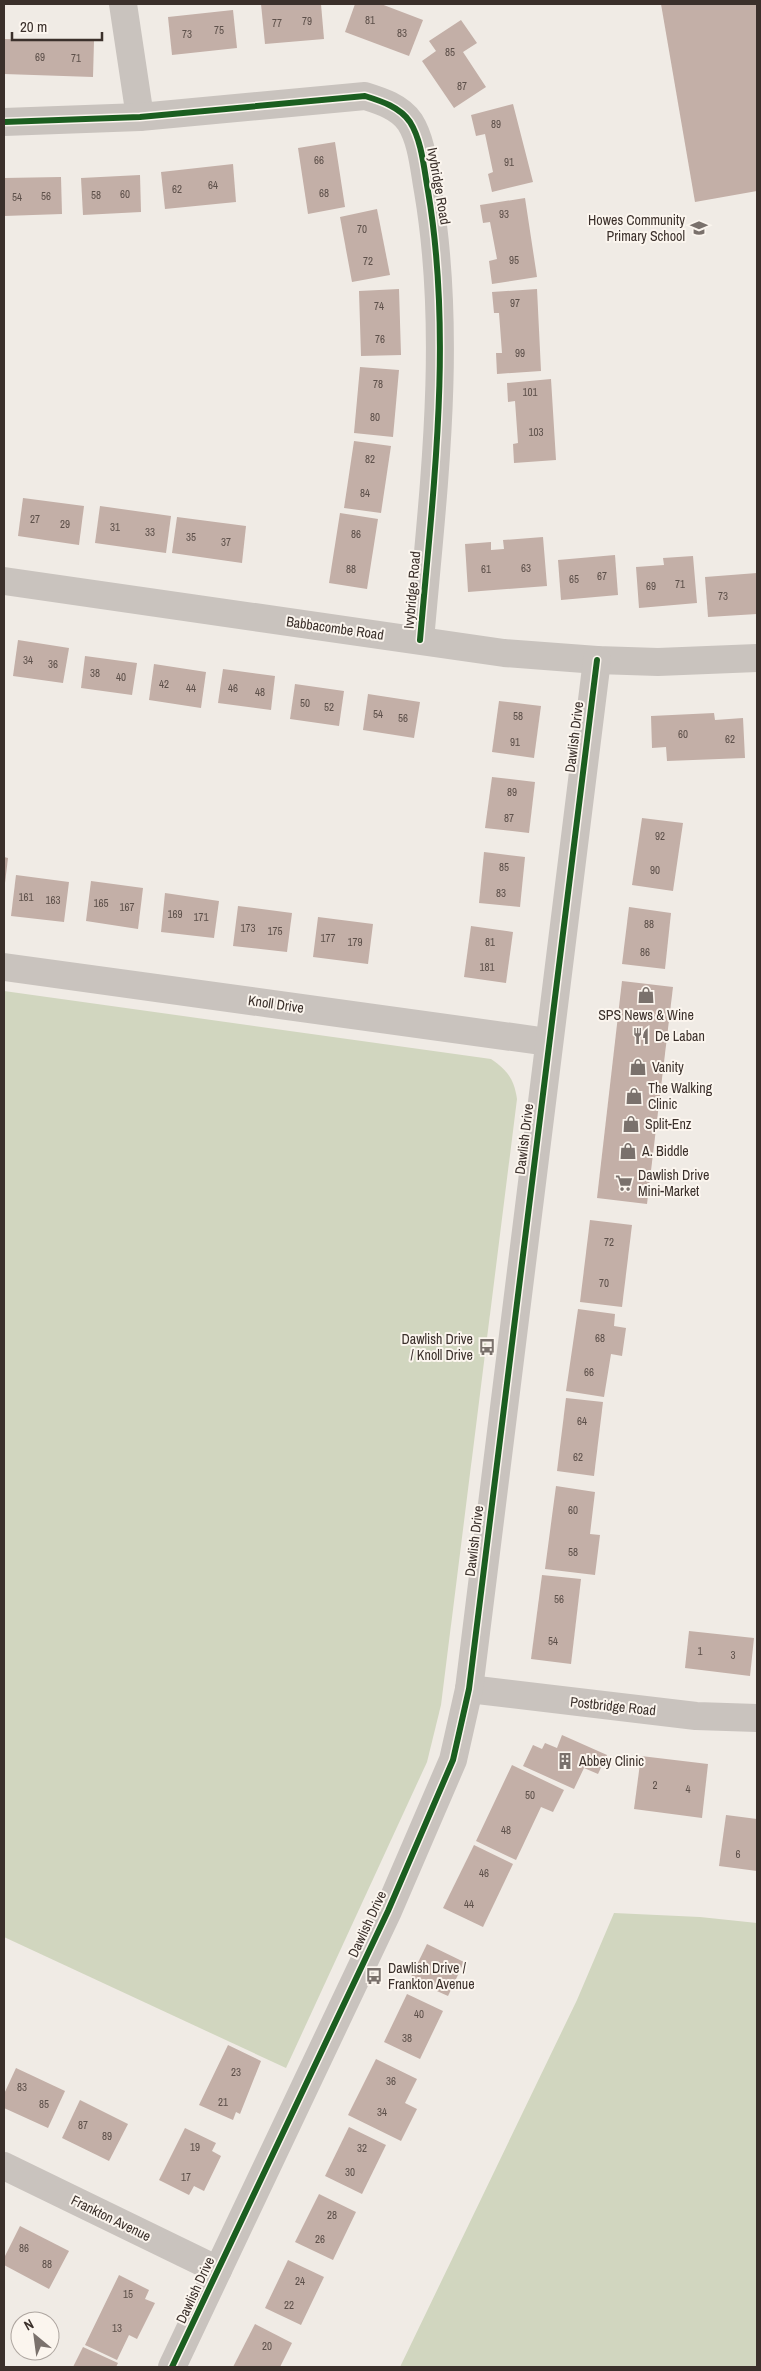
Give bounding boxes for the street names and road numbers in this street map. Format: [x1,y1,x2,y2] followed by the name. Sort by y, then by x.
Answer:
[423,146,455,226] street label: Ivybridge Road
[400,550,424,630] street label: Ivybridge Road
[285,612,385,644] street label: Babbacombe Road
[561,700,587,774] street label: Dawlish Drive
[247,991,305,1017] street label: Knoll Drive
[511,1102,537,1176] street label: Dawlish Drive
[461,1504,487,1578] street label: Dawlish Drive
[569,1693,657,1719] street label: Postbridge Road
[344,1888,390,1960] street label: Dawlish Drive
[68,2191,154,2245] street label: Frankton Avenue
[172,2254,218,2326] street label: Dawlish Drive

